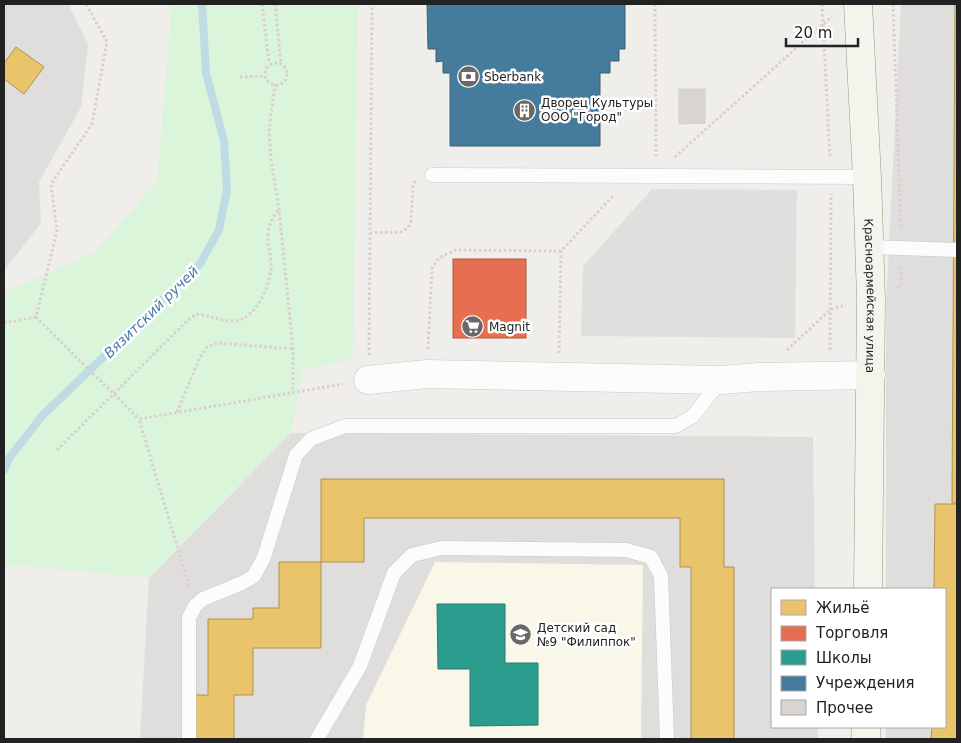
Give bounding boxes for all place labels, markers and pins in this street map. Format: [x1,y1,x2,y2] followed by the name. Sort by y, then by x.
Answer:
[456,65,480,89] bank icon: Sberbank
[484,70,541,84] place label: Sberbank
[541,96,653,124] place label: Дворец Культуры ООО "Город"
[513,98,537,122] building icon: Дворец Культуры ООО "Город"
[461,315,485,339] supermarket icon: Magnit
[489,320,530,334] place label: Magnit
[537,621,636,649] place label: Детский сад №9 "Филиппок"
[509,623,533,647] school or university icon: Детский сад №9 "Филиппок"

